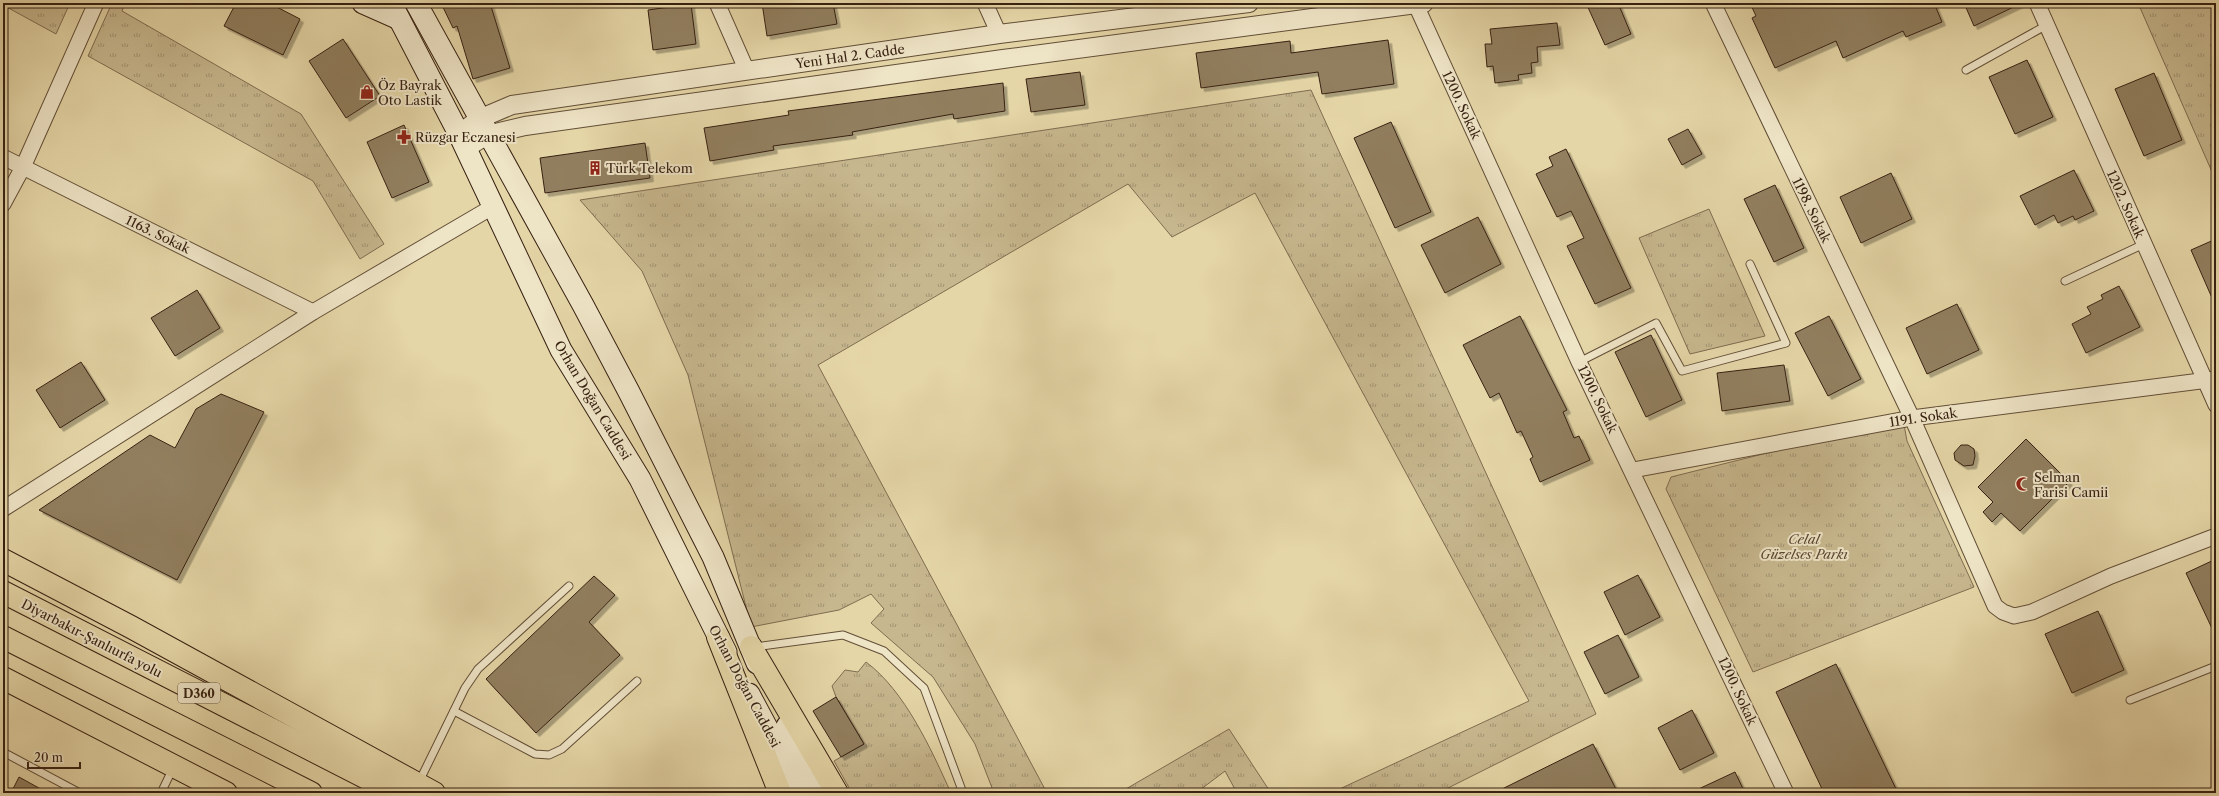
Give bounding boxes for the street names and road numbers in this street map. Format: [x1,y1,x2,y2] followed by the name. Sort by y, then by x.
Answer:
[793,40,906,72] street label: Yeni Hal 2. Cadde
[1439,68,1485,142] street label: 1200. Sokak
[2104,167,2148,241] street label: 1202. Sokak
[1789,175,1835,246] street label: 1198. Sokak
[123,211,193,257] street label: 1163. Sokak
[551,338,635,463] street label: Orhan Doğan Caddesi
[1575,362,1621,436] street label: 1200. Sokak
[1888,404,1958,430] street label: 1191. Sokak
[19,595,165,681] street label: Diyarbakır-Şanlıurfa yolu
[706,622,784,750] street label: Orhan Doğan Caddesi
[1715,654,1761,728] street label: 1200. Sokak
[178,683,220,703] road number: D360

